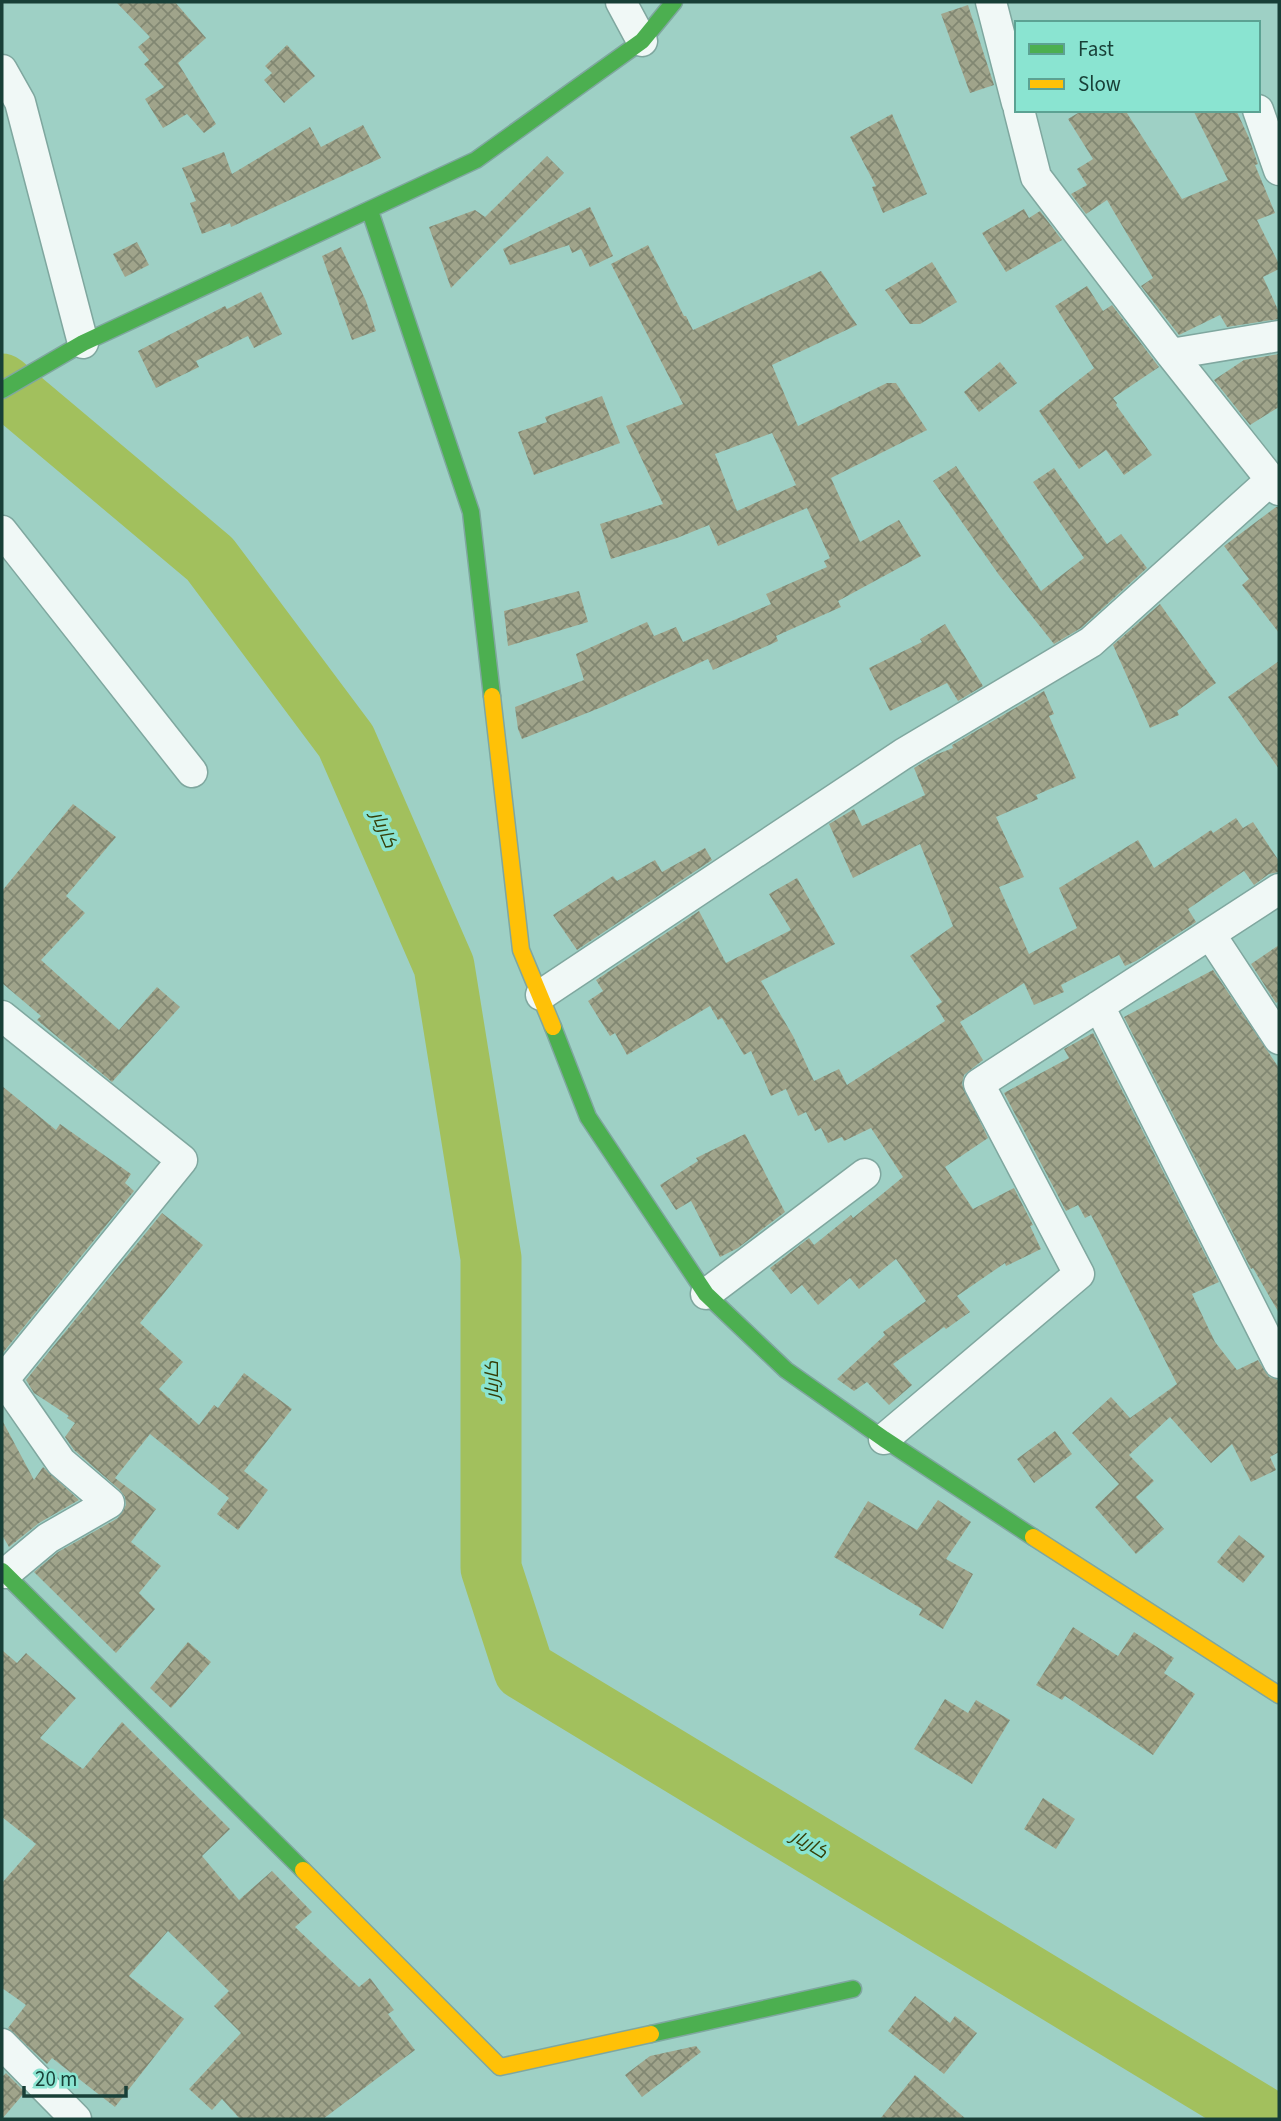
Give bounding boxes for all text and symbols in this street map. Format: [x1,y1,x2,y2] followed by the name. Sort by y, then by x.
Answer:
[1015,21,1260,112] legend
[1078,34,1114,64] text: Fast
[1078,69,1121,99] text: Slow
[363,805,404,853] water label: کاربار
[479,1361,506,1401] water label: کاربار
[784,1822,833,1866] water label: کاربار
[24,2054,126,2098] scale bar
[35,2064,77,2094] text: 20 m

